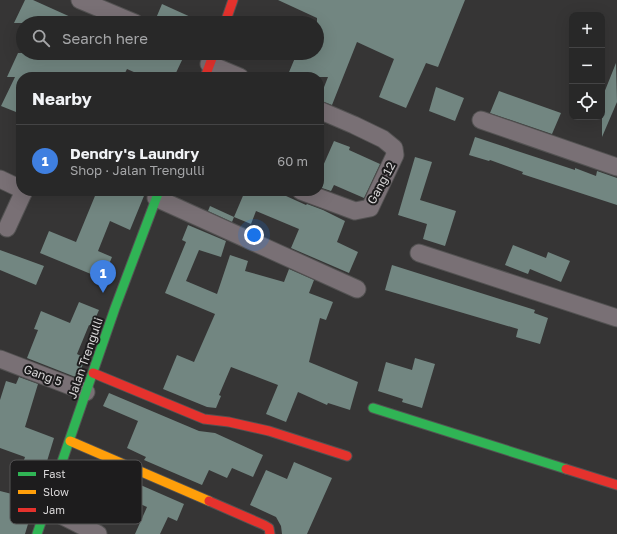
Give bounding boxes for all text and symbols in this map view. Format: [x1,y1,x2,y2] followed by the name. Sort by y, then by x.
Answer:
[569,12,605,120] map controls
[569,12,605,48] button: +
[16,16,324,60] search box
[30,27,52,49] icon: search
[62,29,148,47] text: Search here
[569,48,605,84] button: −
[569,84,605,120] button: locate
[32,88,92,109] text: Nearby
[70,144,199,162] text: Dendry's Laundry
[42,153,48,169] text: 1
[277,153,308,169] text: 60 m
[364,159,398,207] street label: Gang 12
[70,162,205,178] text: Shop · Jalan Trengulli
[244,225,264,245] your location
[90,260,116,293] pin: 1
[64,315,106,401] street label: Jalan Trengulli
[22,361,64,389] street label: Gang 5
[10,460,142,524] legend
[43,467,66,480] text: Fast
[43,485,69,498] text: Slow
[43,503,65,516] text: Jam

